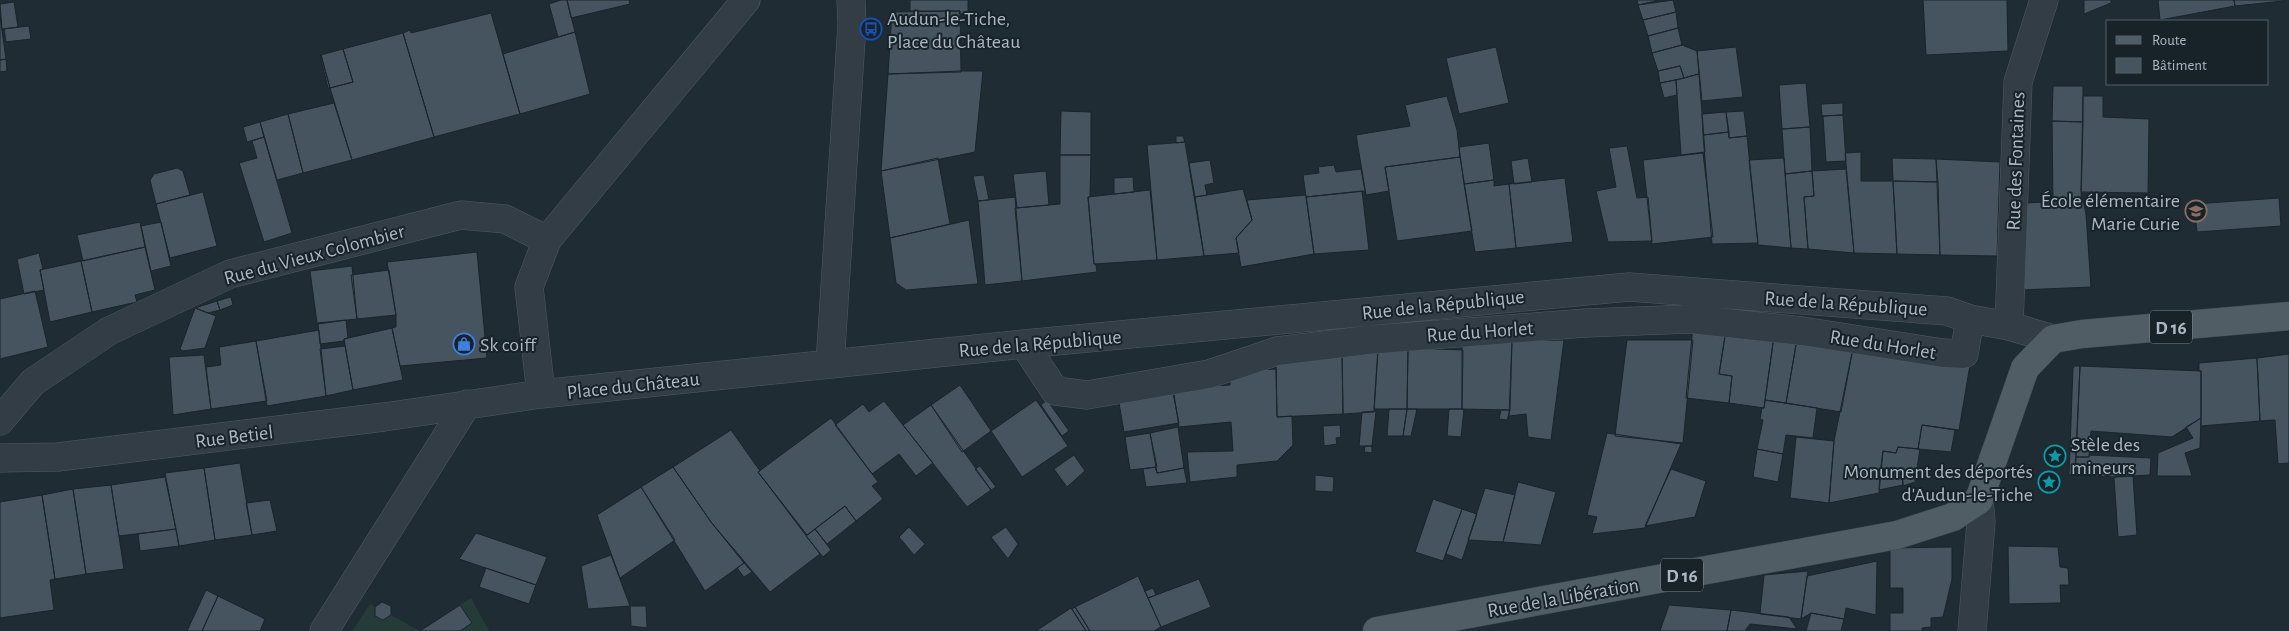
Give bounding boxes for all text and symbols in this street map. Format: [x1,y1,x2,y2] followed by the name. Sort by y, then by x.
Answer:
[887,9,1020,52] place label: Audun-le-Tiche, Place du Château
[859,17,883,41] bus stop icon: Audun-le-Tiche, Place du Château
[2106,20,2269,85] legend
[2152,33,2186,48] text: Route
[2152,58,2207,73] text: Bâtiment
[2004,91,2028,231] street label: Rue des Fontaines
[2041,190,2180,234] place label: École élémentaire Marie Curie
[2184,199,2208,223] school or university icon: École élémentaire Marie Curie
[222,221,407,289] street label: Rue du Vieux Colombier
[1361,287,1525,323] street label: Rue de la République
[1764,288,1928,320] street label: Rue de la République
[2150,311,2192,344] road number: D 16
[1426,318,1535,346] street label: Rue du Horlet
[958,327,1122,361] street label: Rue de la République
[1828,327,1938,363] street label: Rue du Horlet
[452,332,476,356] shop icon: Sk coiff
[480,335,537,355] place label: Sk coiff
[566,369,701,403] street label: Place du Château
[194,422,274,452] street label: Rue Betiel
[2071,435,2140,478] place label: Stèle des mineurs
[2043,444,2067,468] place icon: Stèle des mineurs
[1844,462,2033,505] place label: Monument des déportés d'Audun-le-Tiche
[2037,470,2061,494] place icon: Monument des déportés d'Audun-le-Tiche
[1661,558,1703,592] road number: D 16
[1486,575,1640,621] street label: Rue de la Libération

